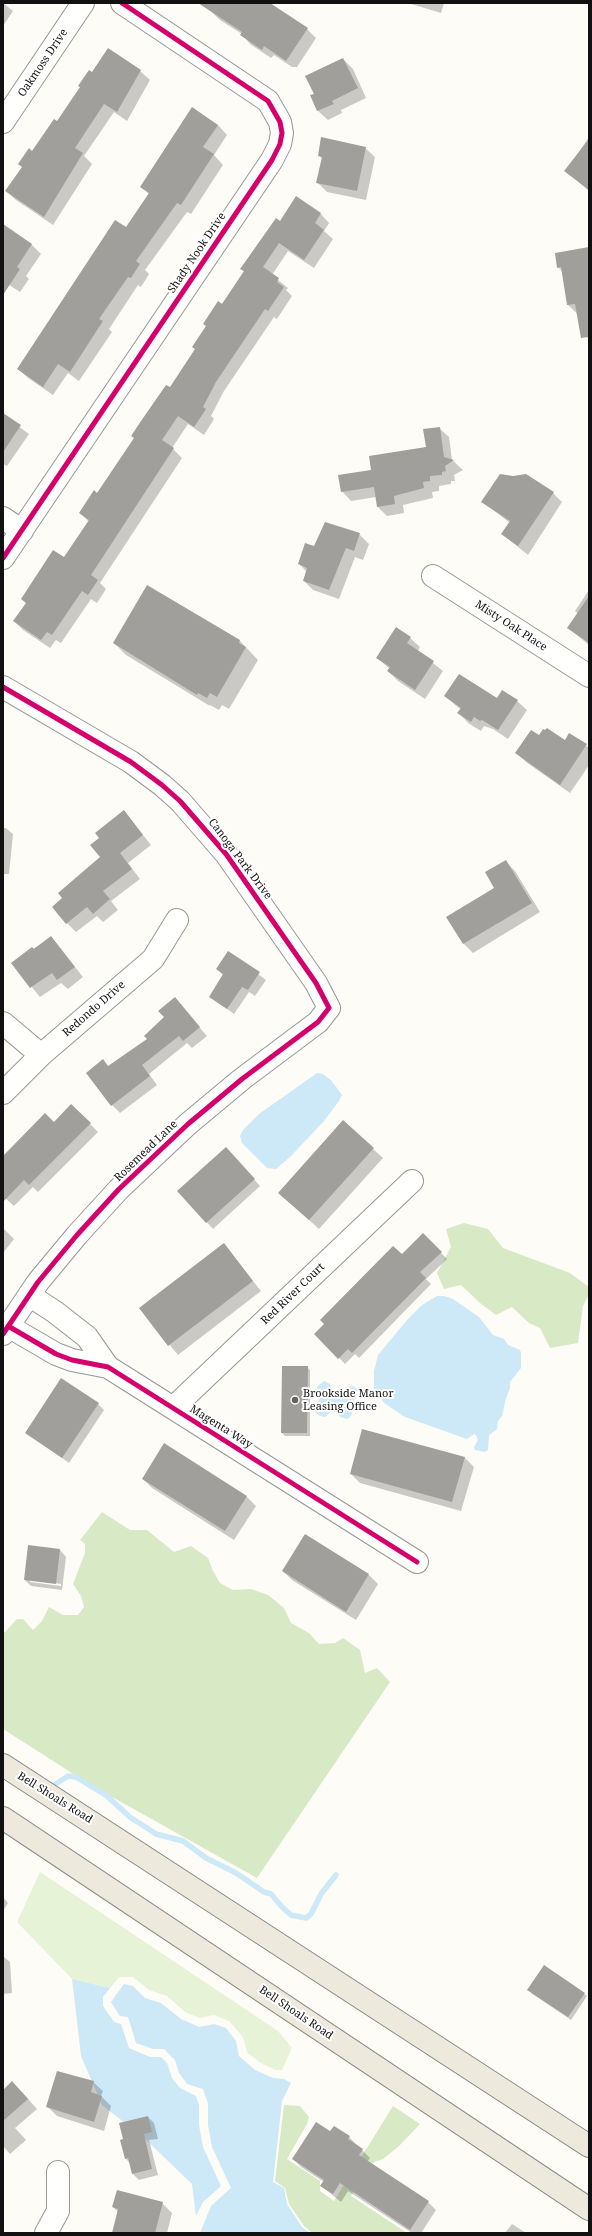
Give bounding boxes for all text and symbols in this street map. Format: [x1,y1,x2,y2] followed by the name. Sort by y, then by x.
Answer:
[15,26,71,100] street label: Oakmoss Drive
[165,210,229,296] street label: Shady Nook Drive
[473,598,549,654] street label: Misty Oak Place
[205,816,275,902] street label: Canoga Park Drive
[60,978,128,1040] street label: Redondo Drive
[112,1118,180,1184] street label: Rosemead Lane
[259,1260,327,1328] street label: Red River Court
[303,1387,394,1413] place label: Brookside Manor Leasing Office
[290,1395,300,1405] marker: Brookside Manor Leasing Office
[187,1403,255,1451] street label: Magenta Way
[15,1770,95,1826] street label: Bell Shoals Road
[257,1983,335,2043] street label: Bell Shoals Road

